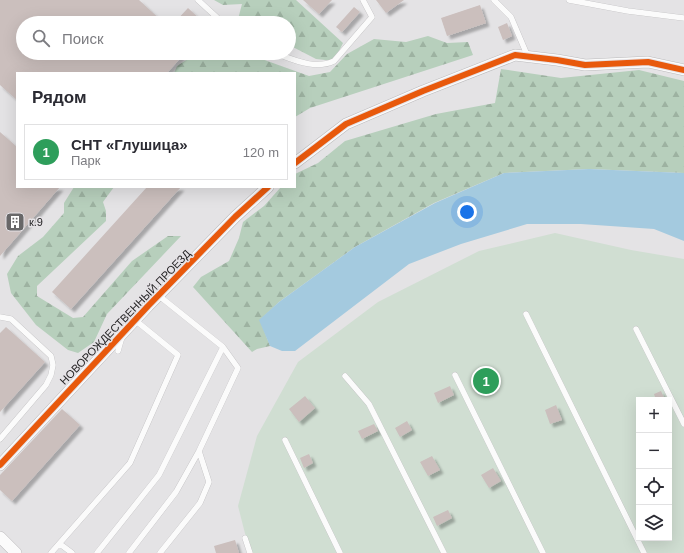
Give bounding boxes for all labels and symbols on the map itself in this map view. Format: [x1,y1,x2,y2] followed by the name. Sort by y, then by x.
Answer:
[457,202,477,222] your location
[4,211,26,233] building icon: к.9
[29,216,43,228] place label: к.9
[57,247,193,387] street label: НОВОРОЖДЕСТВЕННЫЙ ПРОЕЗД
[473,366,499,396] pin: 1

